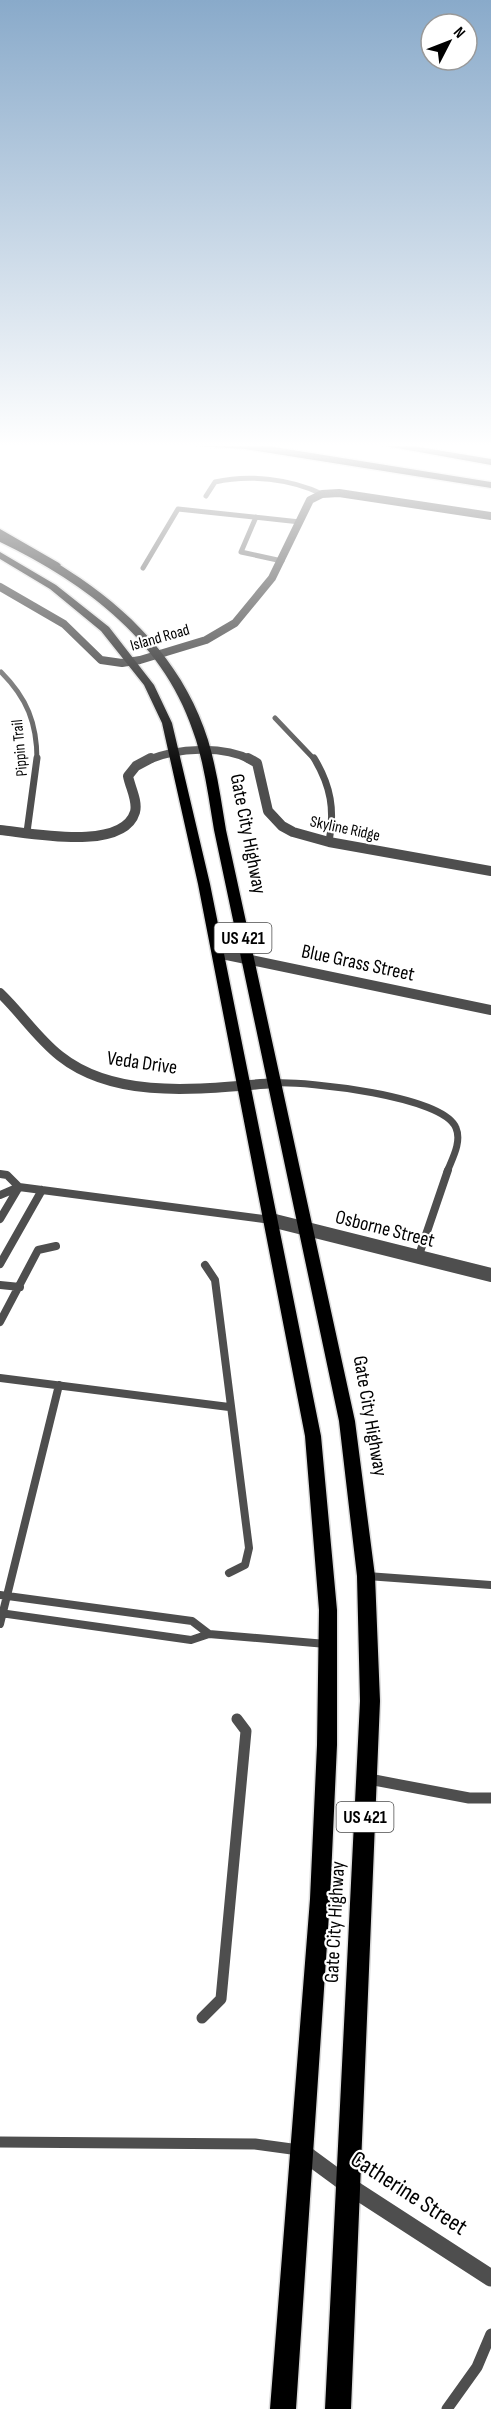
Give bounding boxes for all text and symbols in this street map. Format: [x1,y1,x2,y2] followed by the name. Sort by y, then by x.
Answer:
[419,12,479,72] north arrow
[449,23,469,42] text: N
[128,620,192,656] street label: Island Road
[8,719,32,777] street label: Pippin Trail
[225,772,271,896] street label: Gate City Highway
[308,812,382,846] street label: Skyline Ridge
[214,923,272,953] road number: US 421
[299,939,417,987] street label: Blue Grass Street
[105,1046,179,1080] street label: Veda Drive
[333,1205,437,1253] street label: Osborne Street
[348,1354,392,1478] street label: Gate City Highway
[336,1802,394,1832] road number: US 421
[320,1860,350,1983] street label: Gate City Highway
[345,2144,473,2242] street label: Catherine Street

